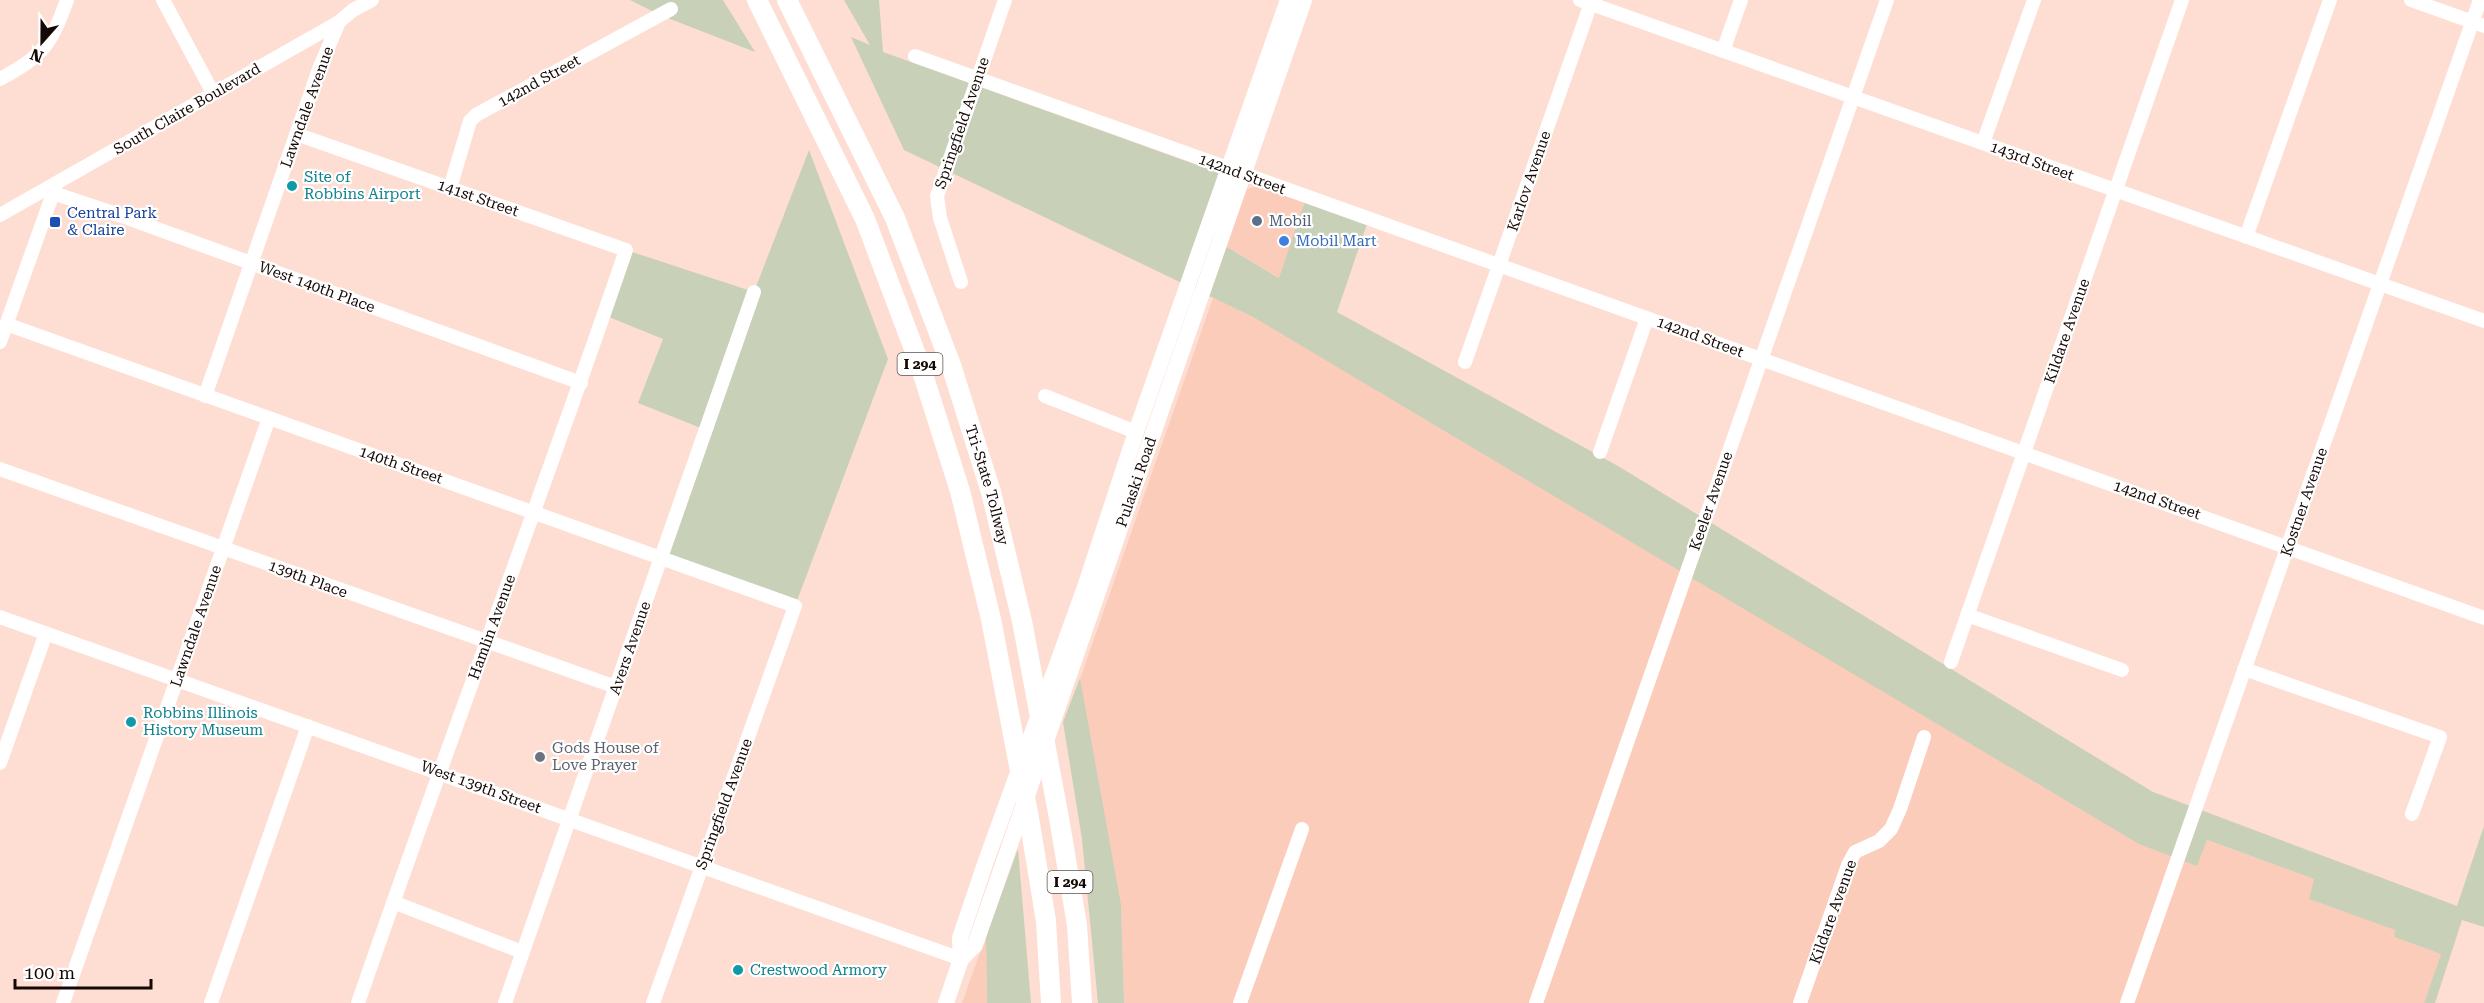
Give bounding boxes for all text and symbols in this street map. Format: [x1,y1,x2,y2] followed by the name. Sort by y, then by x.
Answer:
[12,12,72,72] north arrow
[28,44,46,67] text: N
[277,44,337,170] street label: Lawndale Avenue
[495,51,584,111] street label: 142nd Street
[931,55,993,191] street label: Springfield Avenue
[110,59,264,159] street label: South Claire Boulevard
[1503,129,1555,233] street label: Karlov Avenue
[1988,138,2077,185] street label: 143rd Street
[1196,150,1288,198] street label: 142nd Street
[304,168,421,203] place label: Site of Robbins Airport
[435,176,521,220] street label: 141st Street
[285,179,299,193] marker: Site of Robbins Airport
[67,204,157,239] place label: Central Park & Claire
[1269,212,1312,230] place label: Mobil
[1250,214,1264,228] marker: Mobil
[48,215,62,229] marker: Central Park & Claire
[1296,232,1377,250] place label: Mobil Mart
[1277,234,1291,248] marker: Mobil Mart
[256,258,378,316] street label: West 140th Place
[2041,276,2093,386] street label: Kildare Avenue
[1654,313,1746,361] street label: 142nd Street
[898,353,942,375] road number: I 294
[961,423,1012,547] street label: Tri-State Tollway
[1112,434,1160,529] street label: Pulaski Road
[357,442,446,488] street label: 140th Street
[2277,445,2331,559] street label: Kostner Avenue
[1686,449,1736,553] street label: Keeler Avenue
[2111,477,2203,524] street label: 142nd Street
[266,556,350,602] street label: 139th Place
[167,563,225,689] street label: Lawndale Avenue
[465,572,519,682] street label: Hamlin Avenue
[606,599,654,697] street label: Avers Avenue
[143,704,263,739] place label: Robbins Illinois History Museum
[124,715,138,729] marker: Robbins Illinois History Museum
[692,736,756,872] street label: Springfield Avenue
[552,739,660,774] place label: Gods House of Love Prayer
[533,750,547,764] marker: Gods House of Love Prayer
[418,757,544,817] street label: West 139th Street
[1806,857,1860,967] street label: Kildare Avenue
[1048,871,1092,893] road number: I 294
[15,952,152,990] scale bar
[750,961,887,979] place label: Crestwood Armory
[24,962,75,983] text: 100 m
[731,963,745,977] marker: Crestwood Armory

